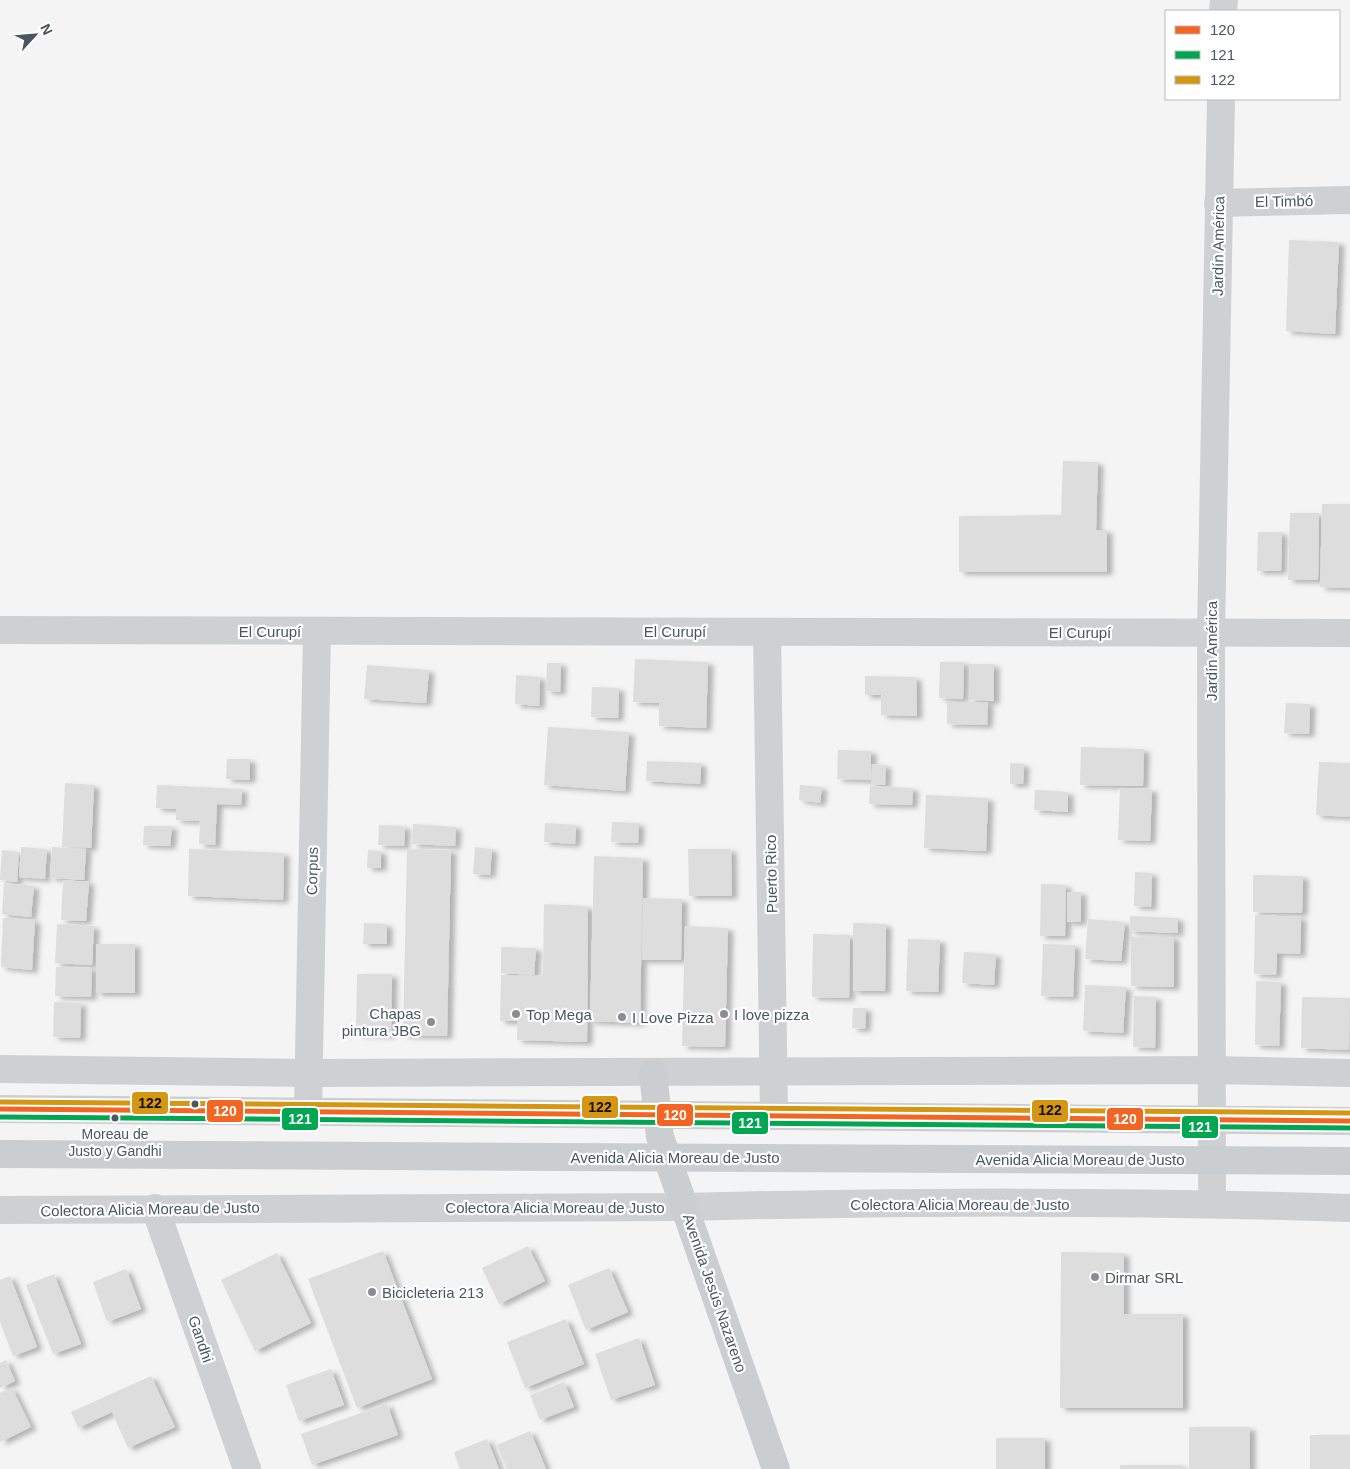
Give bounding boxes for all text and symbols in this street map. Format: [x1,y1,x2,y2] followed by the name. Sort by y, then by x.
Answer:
[10,10,60,60] north arrow
[1165,10,1340,100] legend
[37,21,56,37] text: N
[1210,21,1235,38] text: 120
[1210,46,1235,63] text: 121
[1210,71,1235,88] text: 122
[1255,192,1313,210] street label: El Timbó
[1209,195,1227,296] street label: Jardín América
[1203,600,1220,701] street label: Jardín América
[239,623,302,640] street label: El Curupí
[644,623,707,640] street label: El Curupí
[1049,624,1112,641] street label: El Curupí
[762,835,780,913] street label: Puerto Rico
[303,847,321,895] street label: Corpus
[342,1005,421,1039] place label: Chapas pintura JBG
[526,1006,593,1023] place label: Top Mega
[734,1006,810,1023] place label: I love pizza
[510,1008,522,1020] marker: Top Mega
[718,1008,730,1020] marker: I love pizza
[632,1009,714,1026] place label: I Love Pizza
[616,1011,628,1023] marker: I Love Pizza
[425,1016,437,1028] marker: Chapas pintura JBG
[131,1091,169,1115] line badge: 122
[138,1095,162,1111] text: 122
[581,1095,619,1119] line badge: 122
[190,1099,200,1109] unlabelled marker
[206,1099,244,1123] line badge: 120
[588,1099,612,1115] text: 122
[1031,1099,1069,1123] line badge: 122
[1038,1102,1062,1118] text: 122
[213,1103,237,1119] text: 120
[656,1103,694,1127] line badge: 120
[281,1107,319,1131] line badge: 121
[663,1107,687,1123] text: 120
[1106,1107,1144,1131] line badge: 120
[288,1111,312,1127] text: 121
[731,1111,769,1135] line badge: 121
[1113,1111,1137,1127] text: 120
[110,1113,120,1123] marker: Moreau de Justo y Gandhi
[738,1115,762,1131] text: 121
[1181,1115,1219,1139] line badge: 121
[1188,1119,1212,1135] text: 121
[68,1126,162,1159] place label: Moreau de Justo y Gandhi
[570,1149,780,1166] street label: Avenida Alicia Moreau de Justo
[975,1151,1185,1168] street label: Avenida Alicia Moreau de Justo
[850,1196,1070,1213] street label: Colectora Alicia Moreau de Justo
[40,1199,260,1219] street label: Colectora Alicia Moreau de Justo
[445,1199,665,1216] street label: Colectora Alicia Moreau de Justo
[680,1212,750,1374] street label: Avenida Jesús Nazareno
[1105,1269,1183,1286] place label: Dirmar SRL
[1089,1271,1101,1283] marker: Dirmar SRL
[382,1284,484,1301] place label: Bicicleteria 213
[366,1286,378,1298] marker: Bicicleteria 213
[185,1313,217,1365] street label: Gandhi

